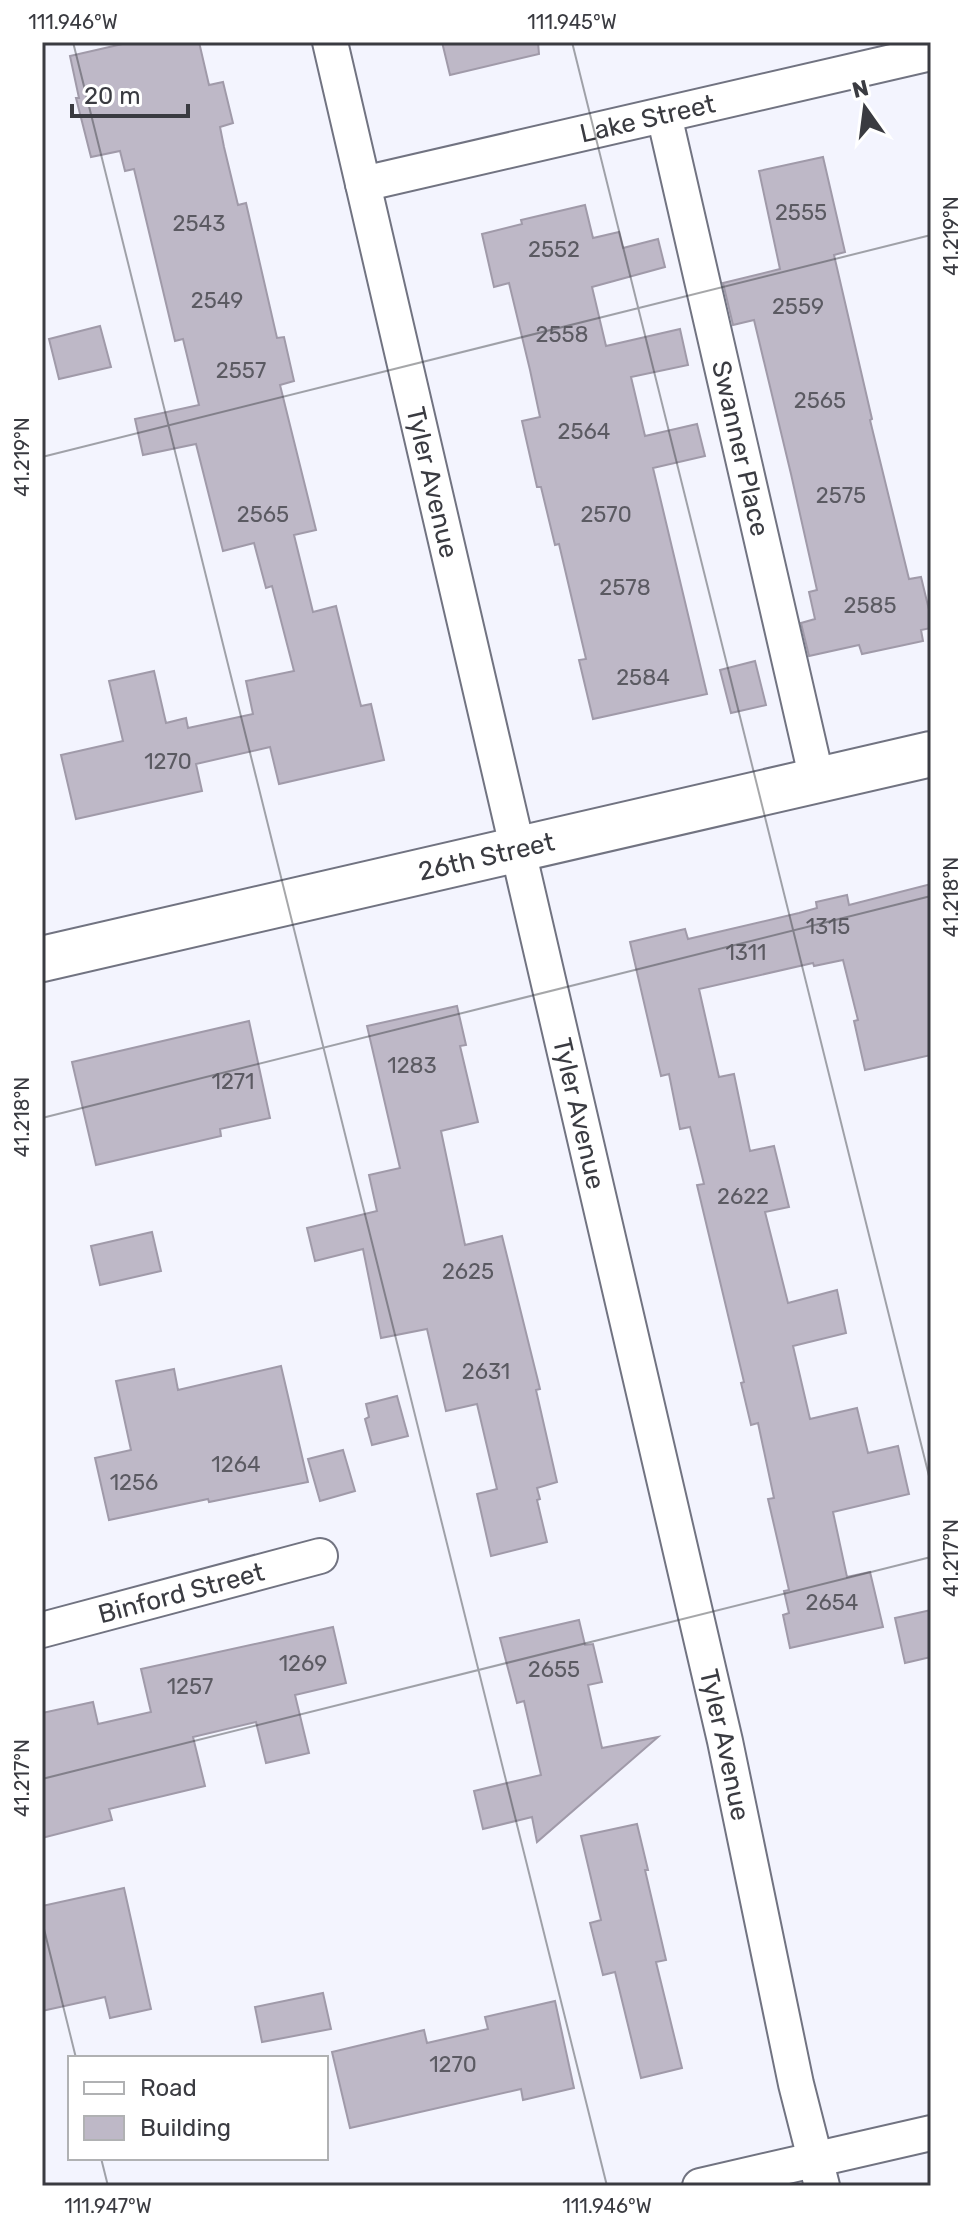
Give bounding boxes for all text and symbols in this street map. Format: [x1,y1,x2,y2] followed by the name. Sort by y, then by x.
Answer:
[28,10,118,34] text: 111.946°W
[527,10,617,34] text: 111.945°W
[72,68,188,118] scale bar
[825,68,905,148] north arrow
[849,74,871,104] text: N
[84,82,141,110] text: 20 m
[577,88,718,149] street label: Lake Street
[939,196,963,276] text: 41.219°N
[775,199,827,226] house number: 2555
[173,210,225,237] house number: 2543
[528,236,580,263] house number: 2552
[191,287,243,314] house number: 2549
[772,293,824,320] house number: 2559
[535,321,589,348] house number: 2558
[216,357,266,384] house number: 2557
[705,358,776,539] street label: Swanner Place
[794,387,846,414] house number: 2565
[400,404,465,561] street label: Tyler Avenue
[10,417,34,497] text: 41.219°N
[558,418,610,445] house number: 2564
[816,482,866,509] house number: 2575
[237,501,289,528] house number: 2565
[580,501,632,528] house number: 2570
[599,574,651,601] house number: 2578
[843,592,897,619] house number: 2585
[616,664,670,691] house number: 2584
[144,748,192,775] house number: 1270
[415,826,557,887] street label: 26th Street
[939,857,963,937] text: 41.218°N
[806,913,850,940] house number: 1315
[725,939,767,966] house number: 1311
[547,1035,612,1192] street label: Tyler Avenue
[387,1052,437,1079] house number: 1283
[211,1068,255,1095] house number: 1271
[10,1077,34,1157] text: 41.218°N
[717,1183,769,1210] house number: 2622
[442,1258,494,1285] house number: 2625
[462,1358,510,1385] house number: 2631
[211,1451,261,1478] house number: 1264
[110,1469,158,1496] house number: 1256
[939,1519,963,1597] text: 41.217°N
[95,1556,268,1630] street label: Binford Street
[806,1589,858,1616] house number: 2654
[279,1650,327,1677] house number: 1269
[528,1656,580,1683] house number: 2655
[693,1666,757,1823] street label: Tyler Avenue
[167,1673,213,1700] house number: 1257
[10,1739,34,1817] text: 41.217°N
[429,2051,477,2078] house number: 1270
[68,2056,328,2160] legend
[140,2074,197,2102] text: Road
[140,2114,231,2142] text: Building
[64,2194,152,2218] text: 111.947°W
[562,2194,652,2218] text: 111.946°W

